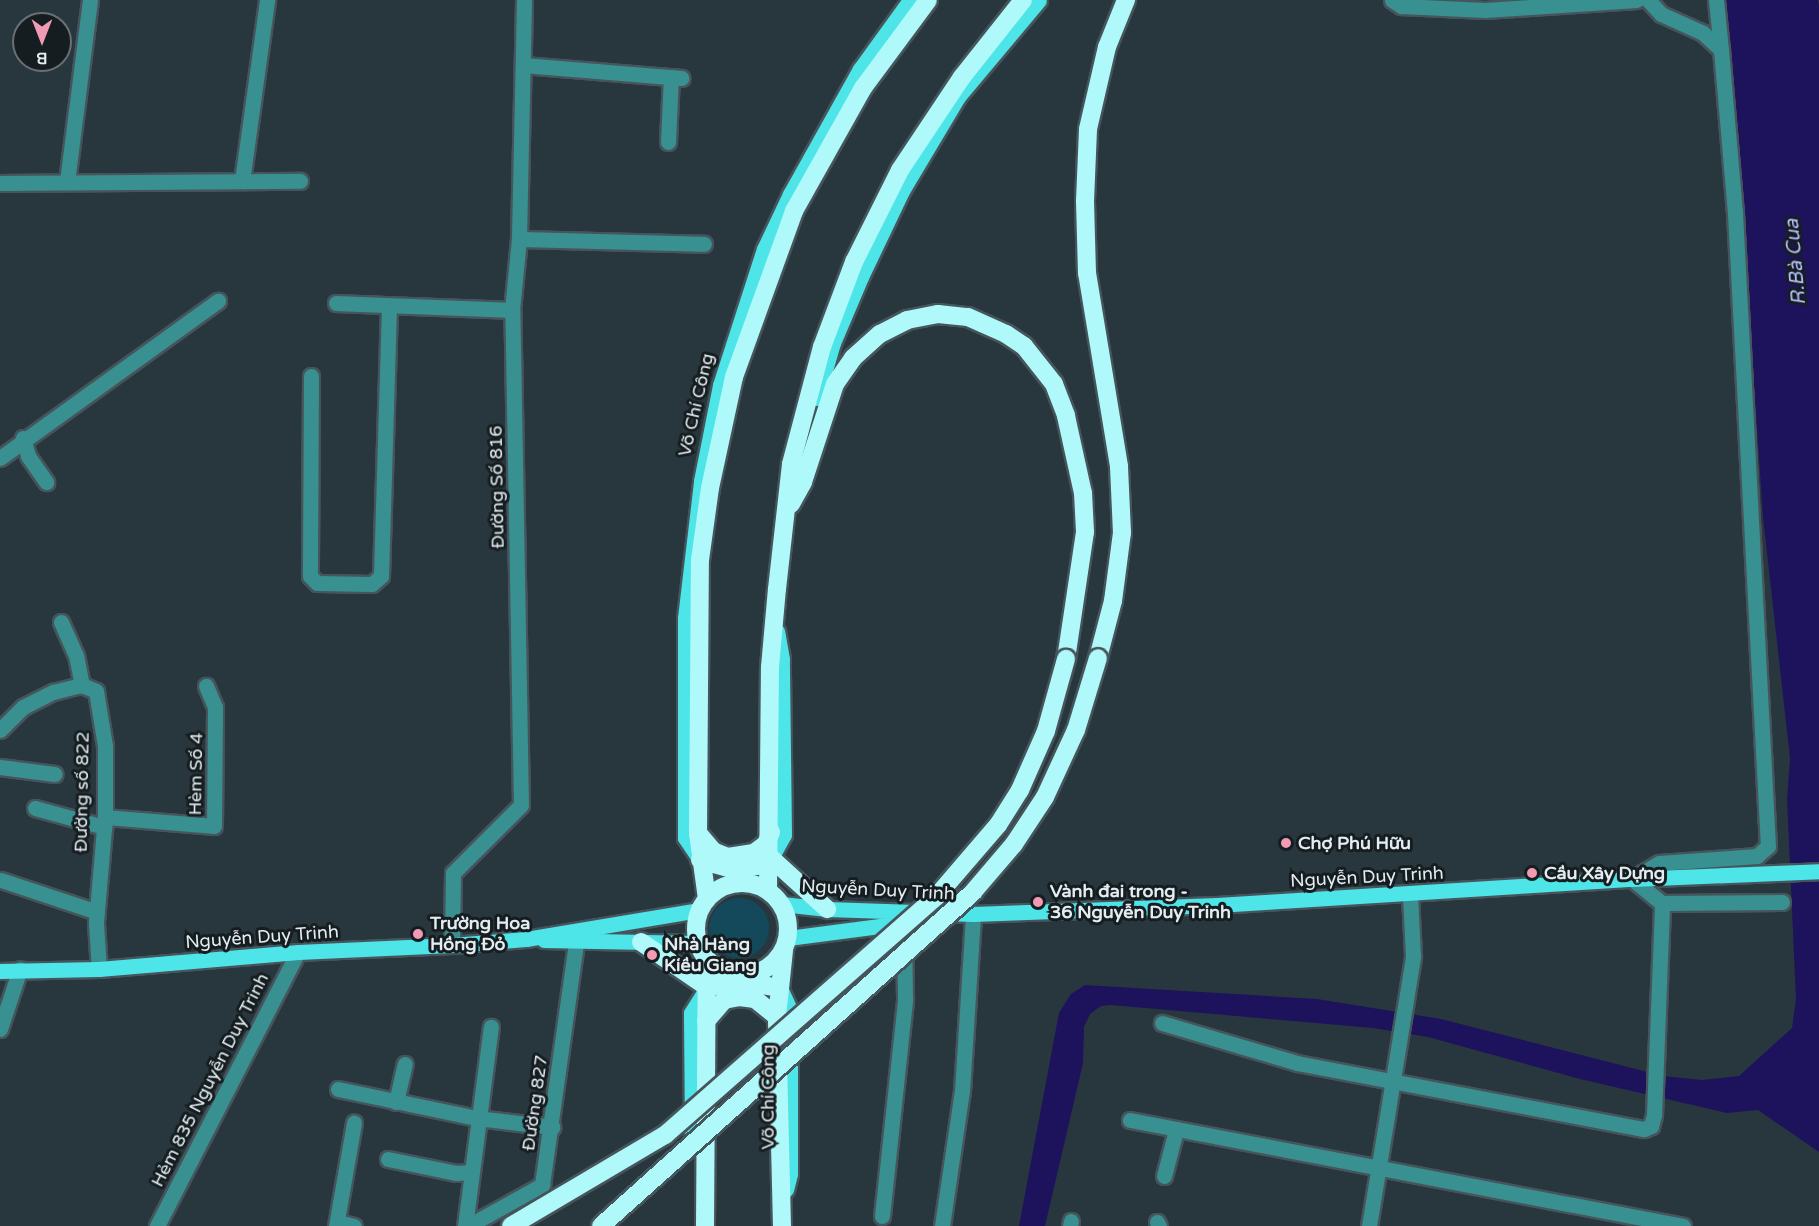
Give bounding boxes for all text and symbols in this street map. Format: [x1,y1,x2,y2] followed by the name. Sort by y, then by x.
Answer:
[12,12,72,72] north arrow
[36,48,48,68] text: B
[1780,218,1812,306] water label: R.Bà Cua
[674,351,718,459] street label: Võ Chí Công
[485,425,509,549] street label: Đường Số 816
[70,731,94,853] street label: Đường số 822
[184,732,208,816] street label: Hèm Số 4
[1298,832,1411,854] place label: Chợ Phú Hữu
[1279,836,1293,850] marker: Chợ Phú Hữu
[1290,862,1444,892] street label: Nguyễn Duy Trinh
[1544,862,1665,884] place label: Cầu Xây Dựng
[1525,866,1539,880] marker: Cầu Xây Dựng
[801,875,955,905] street label: Nguyễn Duy Trinh
[1050,881,1231,924] place label: Vành đai trong - 36 Nguyễn Duy Trinh
[1031,895,1045,909] marker: Vành đai trong - 36 Nguyễn Duy Trinh
[430,913,530,956] place label: Trường Hoa Hồng Đỏ
[185,921,339,953] street label: Nguyễn Duy Trinh
[411,927,425,941] marker: Trường Hoa Hồng Đỏ
[664,934,757,976] place label: Nhà Hàng Kiều Giang
[645,948,659,962] marker: Nhà Hàng Kiều Giang
[147,969,273,1191] street label: Hẻm 835 Nguyễn Duy Trinh
[757,1044,779,1150] street label: Võ Chí Công
[518,1054,552,1152] street label: Đường 827

